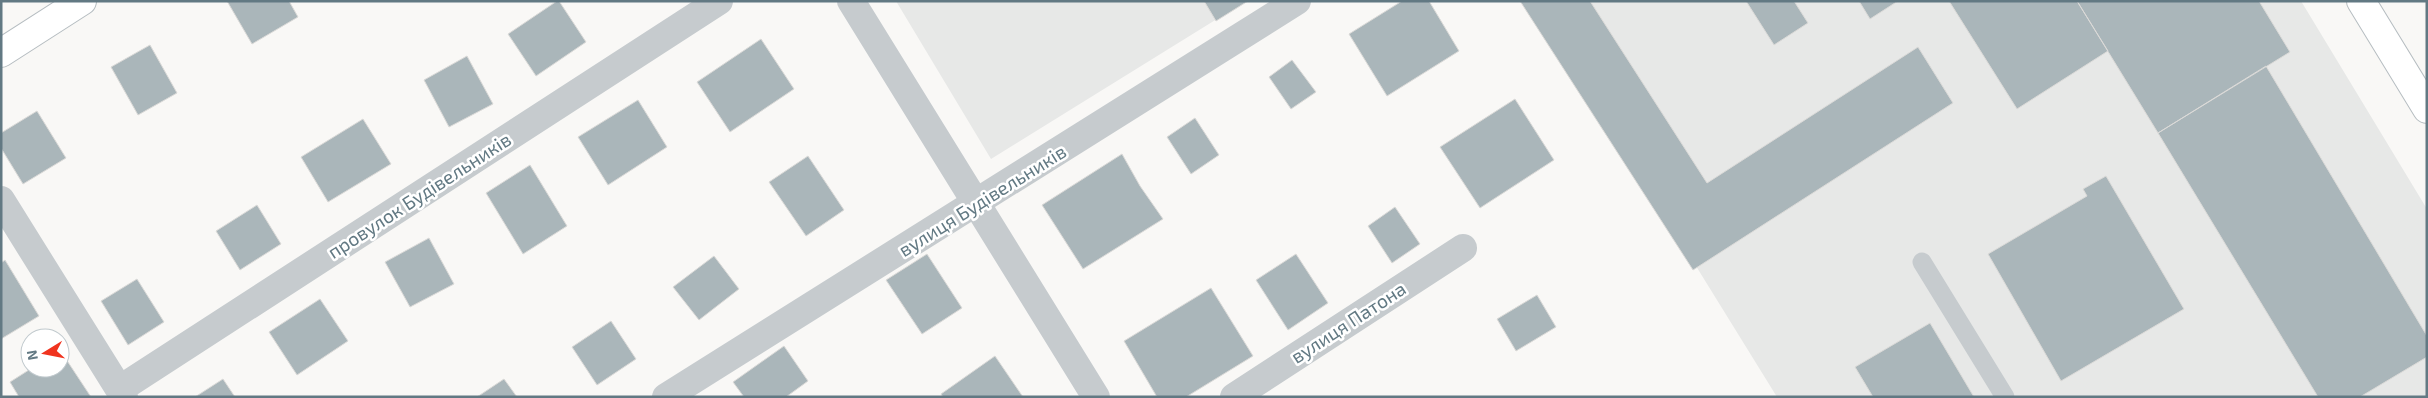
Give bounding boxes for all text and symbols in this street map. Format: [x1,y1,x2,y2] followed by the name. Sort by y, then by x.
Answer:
[323,127,516,264] street label: провулок Будівельників
[894,139,1070,262] street label: вулиця Будівельників
[1286,276,1410,369] street label: вулиця Патона
[20,328,70,378] north arrow
[22,349,41,362] text: N

